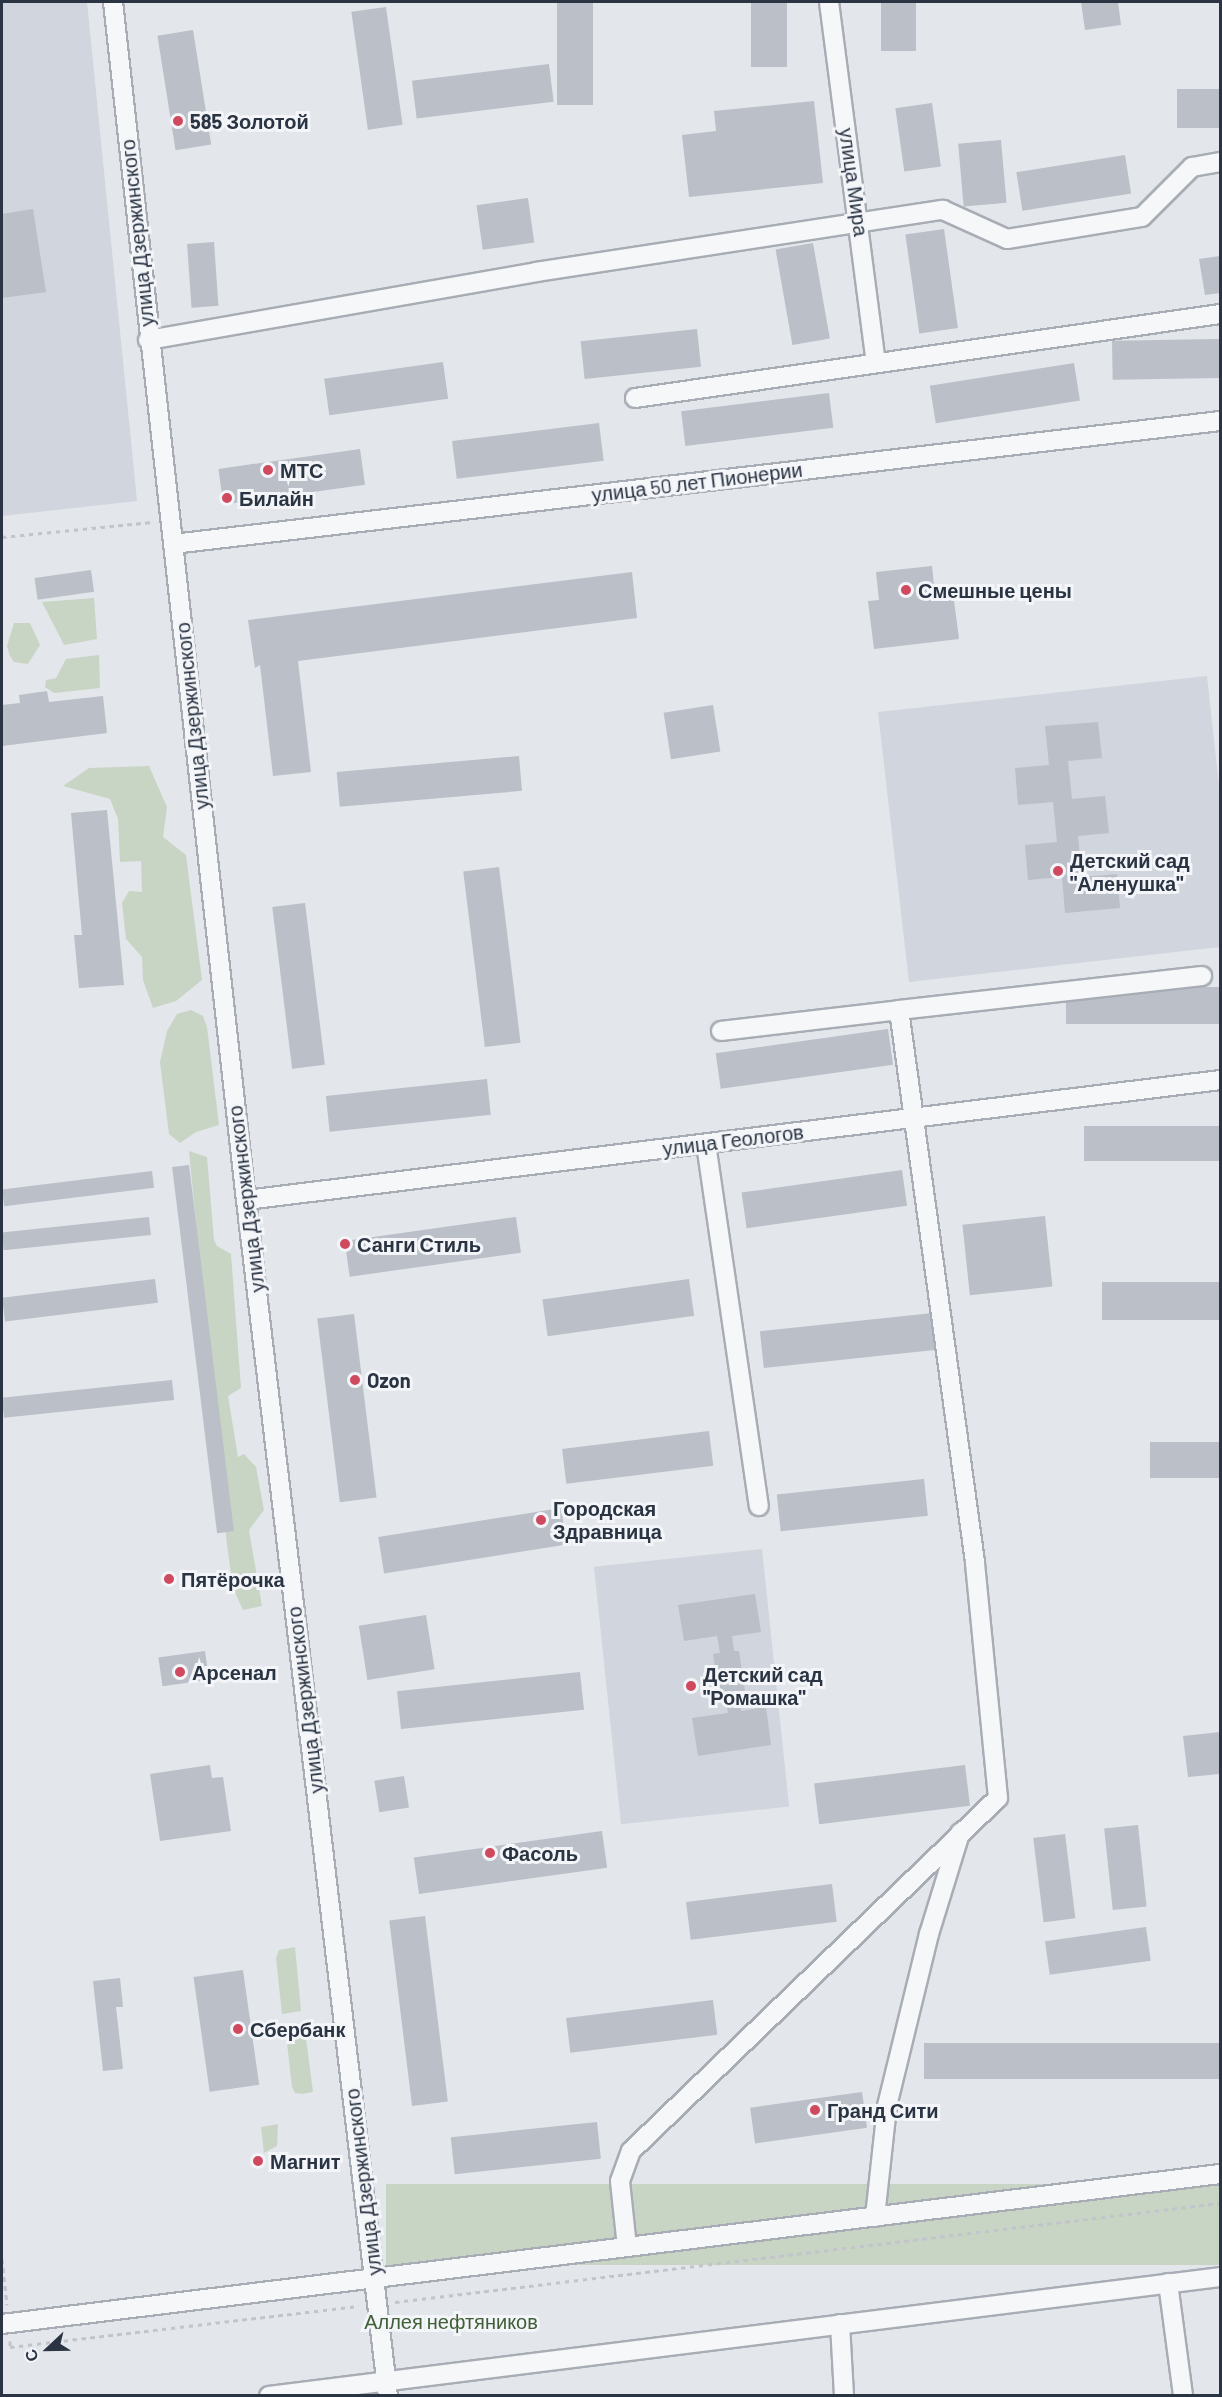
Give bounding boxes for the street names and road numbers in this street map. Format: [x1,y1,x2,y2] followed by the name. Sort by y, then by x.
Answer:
[835,126,873,238] street label: улица Мира
[115,138,159,328] street label: улица Дзержинского
[590,457,804,507] street label: улица 50 лет Пионерии
[170,621,214,811] street label: улица Дзержинского
[223,1104,269,1294] street label: улица Дзержинского
[661,1119,805,1161] street label: улица Геологов
[282,1605,328,1795] street label: улица Дзержинского
[340,2087,386,2277] street label: улица Дзержинского

